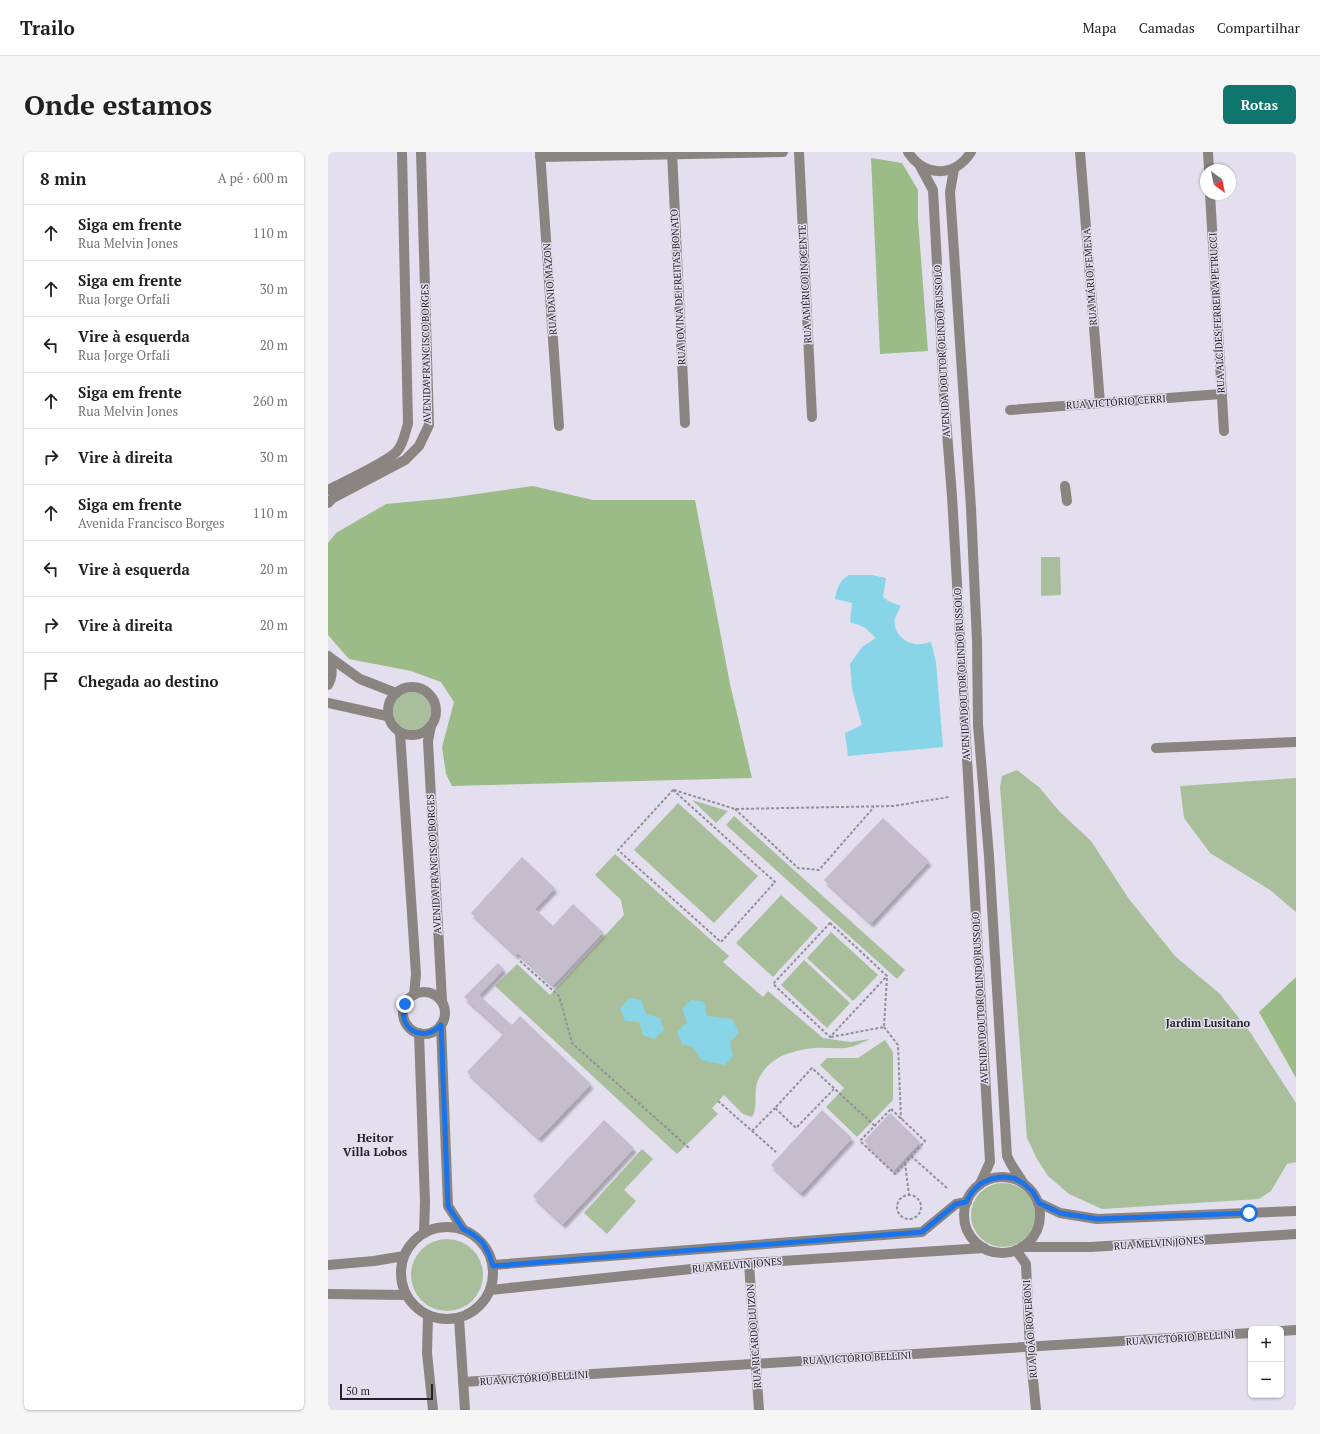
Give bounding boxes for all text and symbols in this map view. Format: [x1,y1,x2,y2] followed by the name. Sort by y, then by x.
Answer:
[20,15,75,40] text: Trailo
[1082,18,1117,37] text: Mapa
[1139,18,1195,37] text: Camadas
[1217,18,1300,37] text: Compartilhar
[1223,85,1296,124] button: Rotas
[24,86,212,123] text: Onde estamos
[1200,164,1236,200] north arrow
[40,167,87,190] text: 8 min
[218,169,288,187] text: A pé · 600 m
[667,209,689,365] street label: RUA JOVINA DE FREITAS BONATO
[78,214,182,234] text: Siga em frente
[40,222,62,244] icon: ahead
[253,224,288,242] text: 110 m
[795,224,815,344] street label: RUA AMÉRICO INOCENTE
[1080,228,1100,326] street label: RUA MÁRIO FEMENA
[1206,232,1228,394] street label: RUA ALCÍDES FERREIRA PETRUCCI
[78,234,178,252] text: Rua Melvin Jones
[540,242,560,335] street label: RUA DANIO MAZON
[931,264,953,438] street label: AVENIDA DOUTOR OLINDO RUSSOLO
[78,270,182,290] text: Siga em frente
[40,278,62,300] icon: ahead
[260,280,288,298] text: 30 m
[418,284,434,424] street label: AVENIDA FRANCISCO BORGES
[78,290,170,308] text: Rua Jorge Orfali
[78,326,190,346] text: Vire à esquerda
[40,334,62,356] icon: left
[260,336,288,354] text: 20 m
[78,346,170,364] text: Rua Jorge Orfali
[78,382,182,402] text: Siga em frente
[40,390,62,412] icon: ahead
[253,392,288,410] text: 260 m
[1066,392,1167,412] street label: RUA VICTÓRIO CERRI
[78,402,178,420] text: Rua Melvin Jones
[40,446,62,468] icon: right
[78,447,173,467] text: Vire à direita
[260,448,288,466] text: 30 m
[78,494,182,514] text: Siga em frente
[40,502,62,524] icon: ahead
[253,504,288,522] text: 110 m
[78,514,225,532] text: Avenida Francisco Borges
[40,558,62,580] icon: left
[78,559,190,579] text: Vire à esquerda
[260,560,288,578] text: 20 m
[951,587,973,761] street label: AVENIDA DOUTOR OLINDO RUSSOLO
[40,614,62,636] icon: right
[78,615,173,635] text: Vire à direita
[260,616,288,634] text: 20 m
[40,670,62,692] icon: arrive
[78,671,218,691] text: Chegada ao destino
[424,794,444,934] street label: AVENIDA FRANCISCO BORGES
[969,911,991,1085] street label: AVENIDA DOUTOR OLINDO RUSSOLO
[396,995,414,1013] route end
[1166,1016,1251,1030] district label: Jardim Lusitano
[343,1130,408,1159] district label: Heitor Villa Lobos
[1240,1204,1258,1222] route start
[1113,1233,1205,1253] street label: RUA MELVIN JONES
[691,1255,783,1275] street label: RUA MELVIN JONES
[1020,1279,1040,1379] street label: RUA JOÃO ROVERONI
[744,1283,764,1389] street label: RUA RICARDO LUIZON
[1248,1326,1284,1398] map controls
[1248,1326,1284,1362] button: +
[1125,1328,1235,1348] street label: RUA VICTÓRIO BELLINI
[802,1349,912,1367] street label: RUA VICTÓRIO BELLINI
[1248,1362,1284,1398] button: −
[479,1368,589,1388] street label: RUA VICTÓRIO BELLINI
[340,1382,433,1401] scale bar
[346,1384,370,1398] text: 50 m

